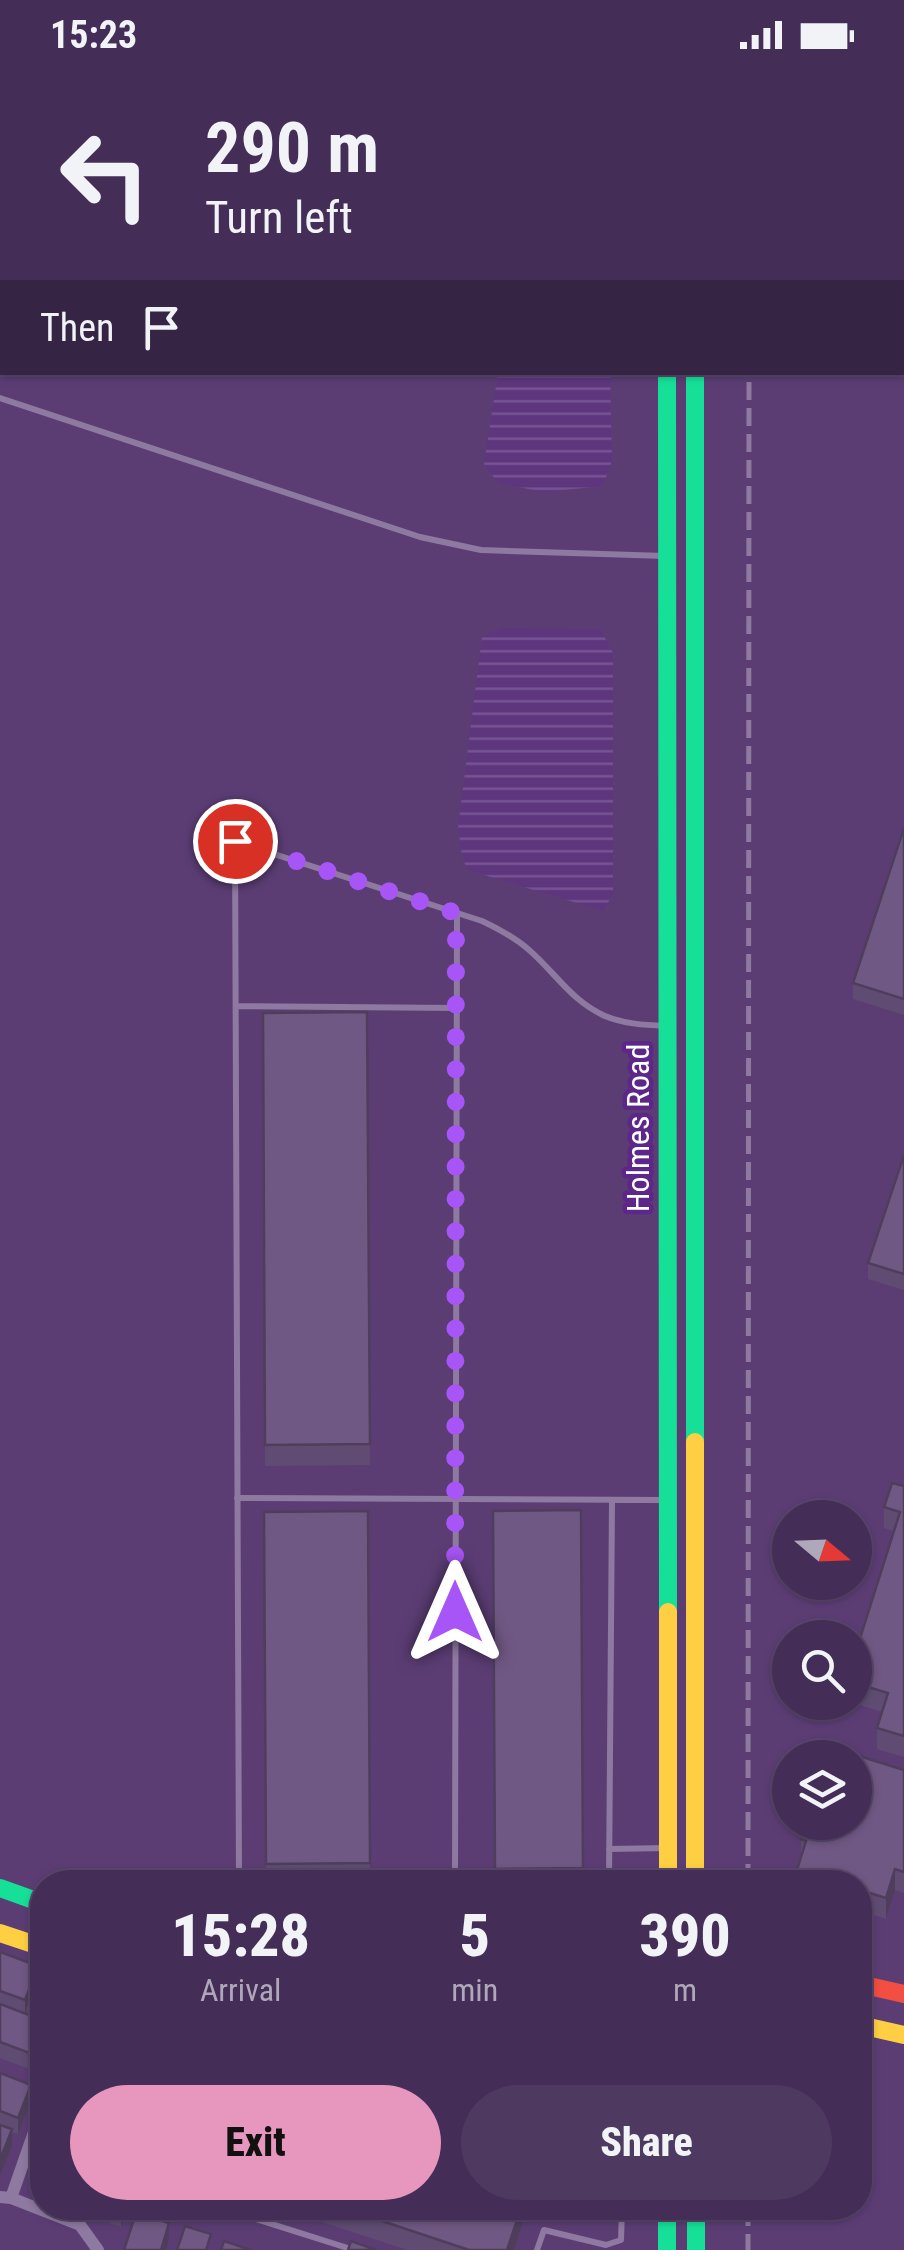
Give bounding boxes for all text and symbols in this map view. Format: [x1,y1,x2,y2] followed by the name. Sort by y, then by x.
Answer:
[50,13,137,57] text: 15:23
[205,107,379,189] text: 290 m
[40,110,170,240] icon: left
[205,191,353,244] text: Turn left
[134,300,189,355] icon: arrive
[40,306,114,350] text: Then
[193,799,278,884] pin
[208,814,263,869] icon: arrive
[619,1044,657,1212] street label: Holmes Road
[772,1500,872,1600] north arrow
[772,1500,872,1840] map controls
[403,1560,507,1664] position arrow
[772,1620,872,1720] button: search
[772,1740,872,1840] button: layers
[171,1900,310,1971] text: 15:28
[459,1900,490,1971] text: 5
[639,1900,731,1971] text: 390
[200,1971,281,2009] text: Arrival
[451,1971,498,2009] text: min
[673,1971,697,2009] text: m
[70,2085,441,2200] button: Exit
[461,2085,832,2200] button: Share

